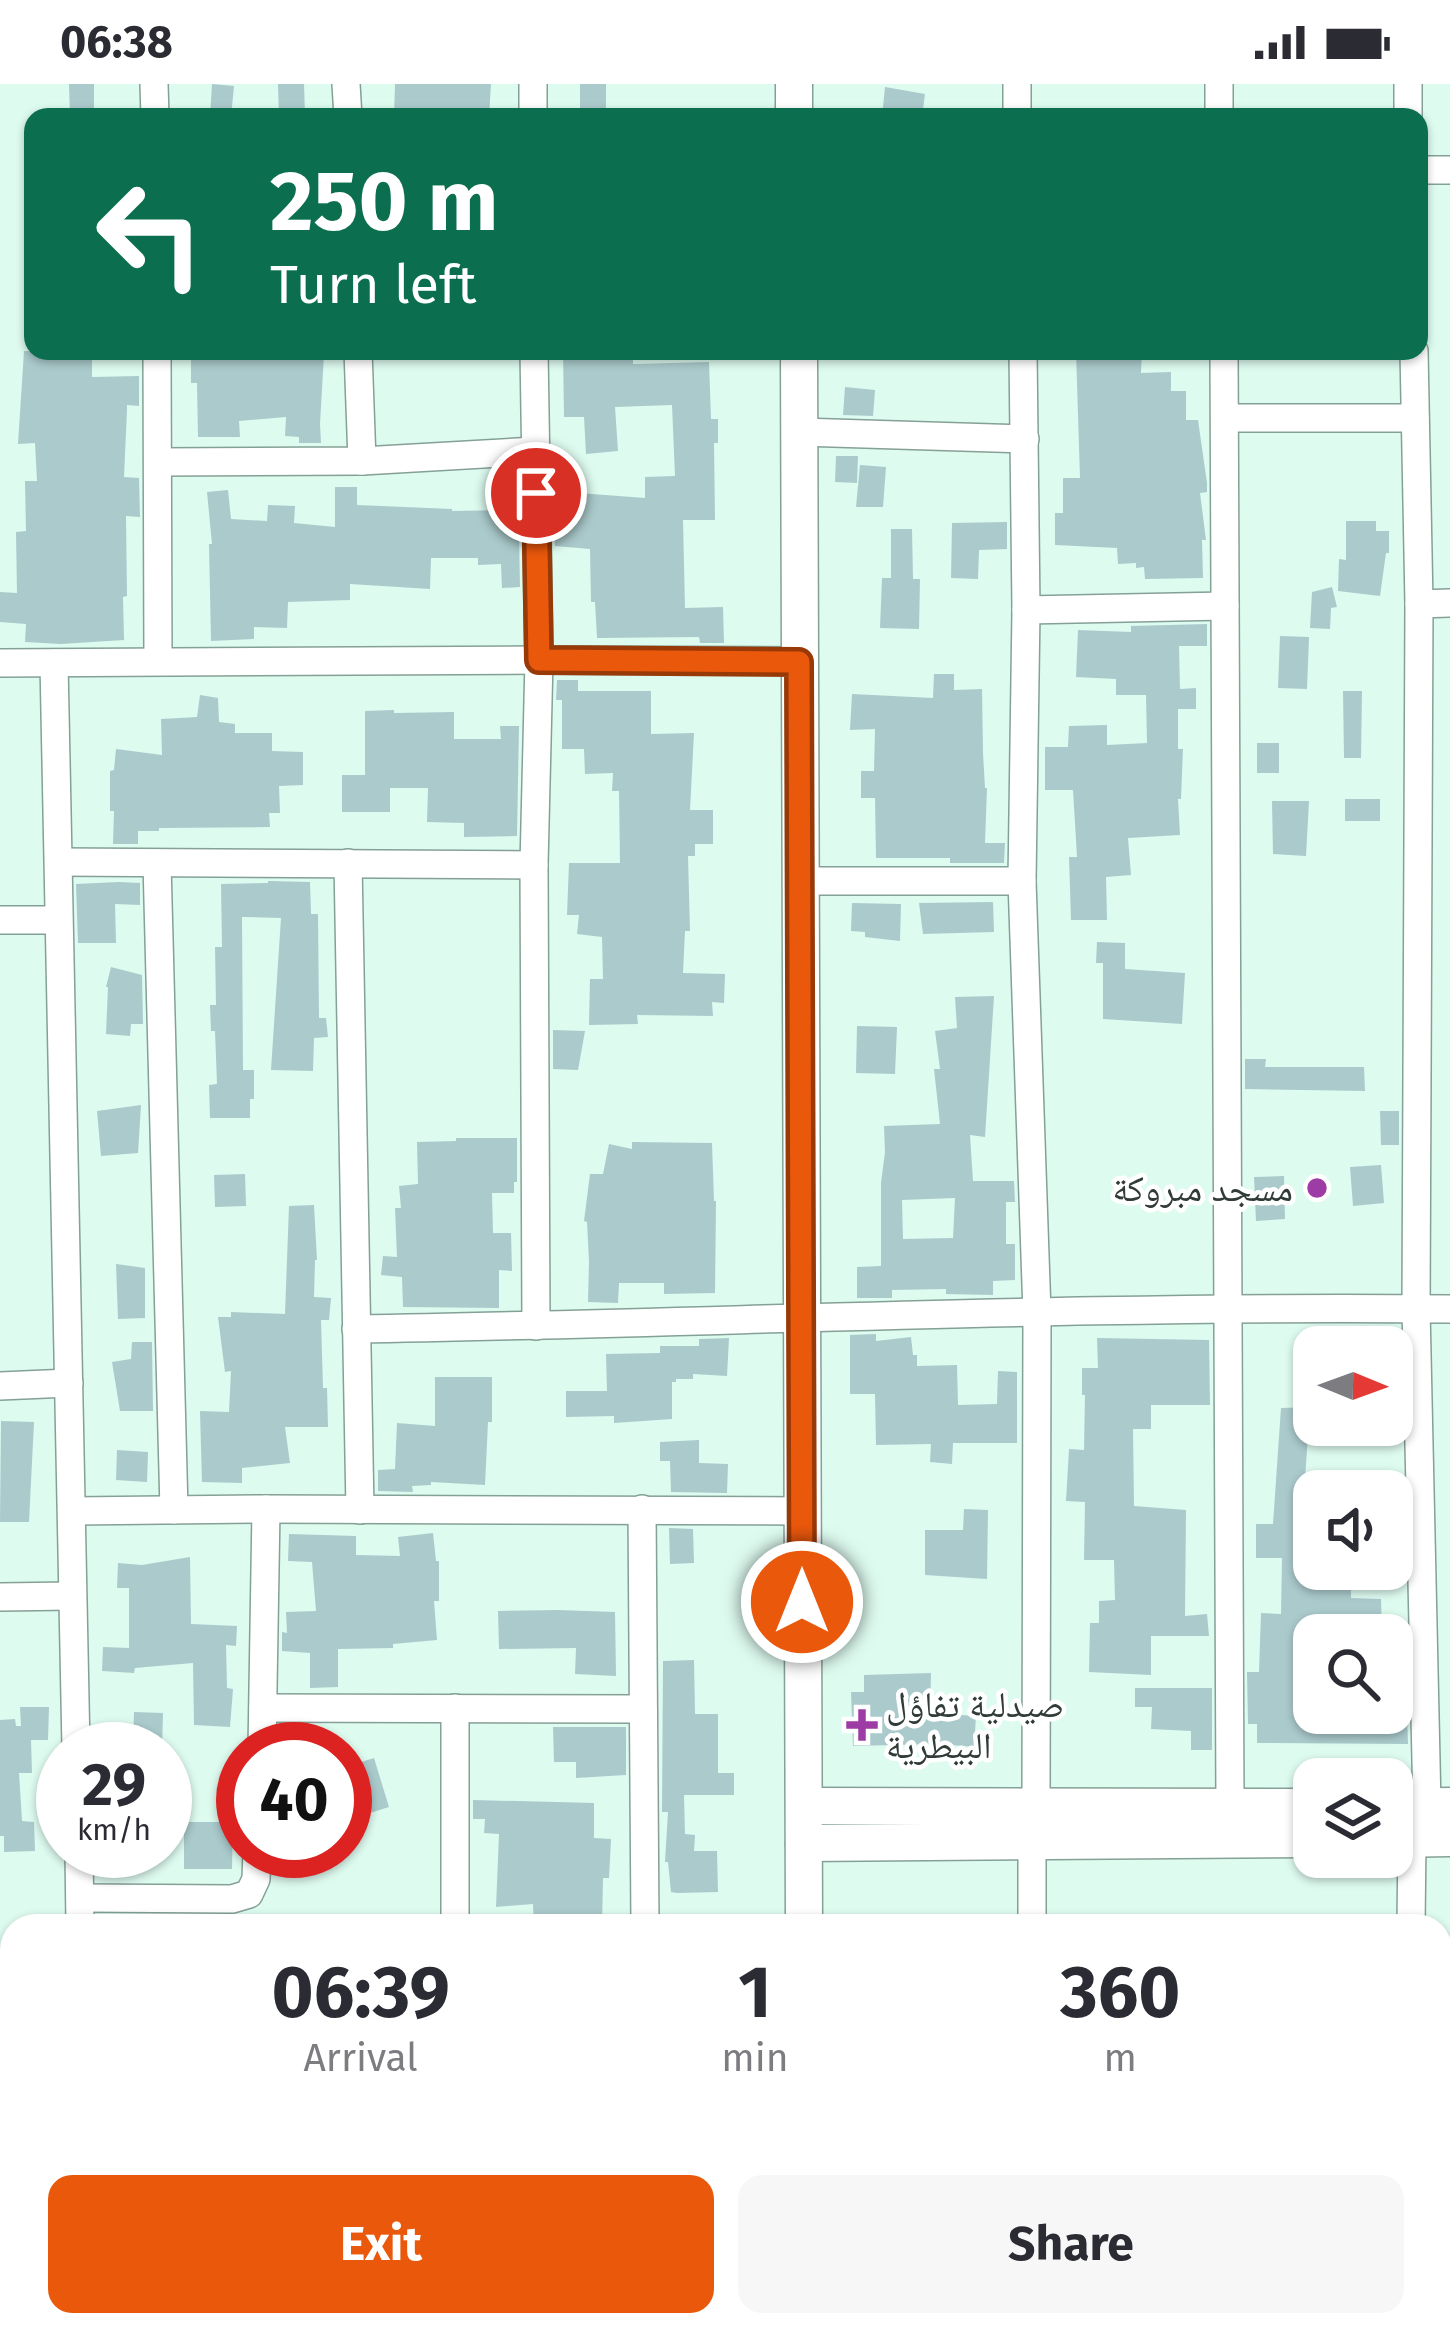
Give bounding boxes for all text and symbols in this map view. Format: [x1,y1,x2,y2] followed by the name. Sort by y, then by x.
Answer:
[60,15,173,69] text: 06:38
[270,151,498,252] text: 250 m
[72,156,228,312] icon: left
[270,253,477,317] text: Turn left
[485,442,587,544] pin
[503,460,569,526] icon: arrive
[1113,1167,1293,1211] place label: مسجد مبروكة
[1304,1175,1330,1201] marker: مسجد مبروكة
[1293,1326,1413,1446] north arrow
[1293,1326,1413,1878] map controls
[1293,1470,1413,1590] button: sound
[739,1539,865,1665] position arrow
[1293,1614,1413,1734] button: search
[886,1683,1064,1768] place label: صيدلية تفاؤل البيطرية
[849,1712,875,1738] marker: صيدلية تفاؤل البيطرية
[216,1722,372,1878] speed limit sign: 40
[82,1749,146,1821] text: 29
[1293,1758,1413,1878] button: layers
[77,1812,151,1848] text: km/h
[272,1950,450,2036] text: 06:39
[738,1950,772,2036] text: 1
[1060,1950,1180,2036] text: 360
[304,2035,418,2081] text: Arrival
[721,2035,789,2081] text: min
[1104,2035,1137,2081] text: m
[48,2175,714,2313] button: Exit
[738,2175,1404,2313] button: Share

